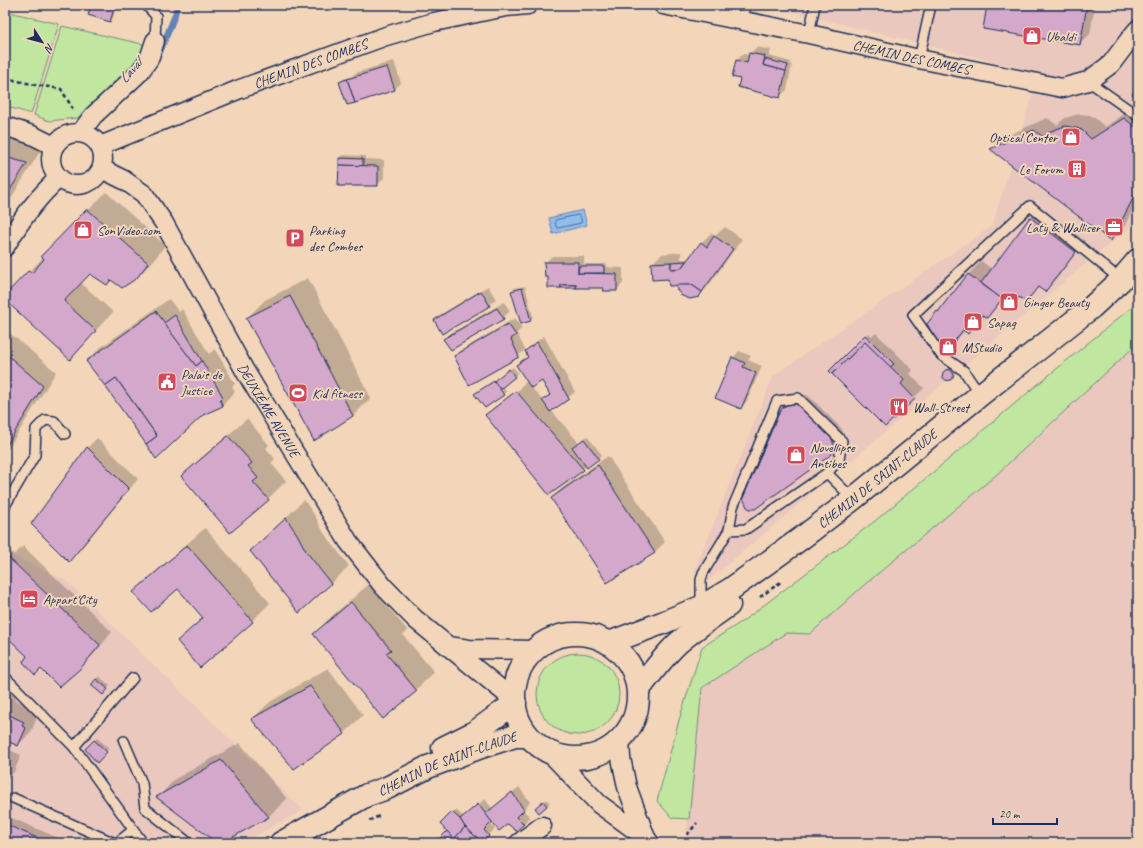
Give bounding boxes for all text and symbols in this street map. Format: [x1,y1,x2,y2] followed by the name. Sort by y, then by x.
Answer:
[22,22,62,62] north arrow
[1021,25,1043,47] shop icon: Ubaldi
[1046,28,1078,45] place label: Ubaldi
[251,34,373,92] street label: CHEMIN DES COMBES
[851,36,975,79] street label: CHEMIN DES COMBES
[41,41,58,57] text: N
[115,51,150,87] water label: Laval
[1060,126,1082,148] shop icon: Optical Center
[989,129,1059,146] place label: Optical Center
[1066,158,1088,180] building icon: Le Forum
[1019,161,1064,178] place label: Le Forum
[1103,216,1125,238] office icon: Laty & Walliser
[72,219,94,241] shop icon: SonVideo.com
[1026,219,1102,236] place label: Laty & Walliser
[97,222,162,239] place label: SonVideo.com
[309,222,363,255] place label: Parking des Combes
[284,227,306,249] parking icon: Parking des Combes
[998,291,1020,313] shop icon: Ginger Beauty
[1023,294,1091,311] place label: Ginger Beauty
[962,311,984,333] shop icon: Sapag
[987,314,1017,331] place label: Sapag
[937,336,959,358] shop icon: MStudio
[962,339,1003,356] place label: MStudio
[234,361,304,463] street label: DEUXIÈME AVENUE
[180,366,223,399] place label: Palais de Justice
[156,371,178,393] public building icon: Palais de Justice
[287,382,309,404] sports icon: Kid fitness
[312,385,363,402] place label: Kid fitness
[888,396,910,418] restaurant icon: Wall-Street
[913,399,971,416] place label: Wall-Street
[814,424,942,532] street label: CHEMIN DE SAINT-CLAUDE
[810,439,856,472] place label: Novellipse Antibes
[785,444,807,466] shop icon: Novellipse Antibes
[18,588,40,610] hotel icon: Appart'City
[43,591,98,608] place label: Appart'City
[376,727,521,799] street label: CHEMIN DE SAINT-CLAUDE
[993,800,1057,826] scale bar
[999,806,1021,822] text: 20 m

